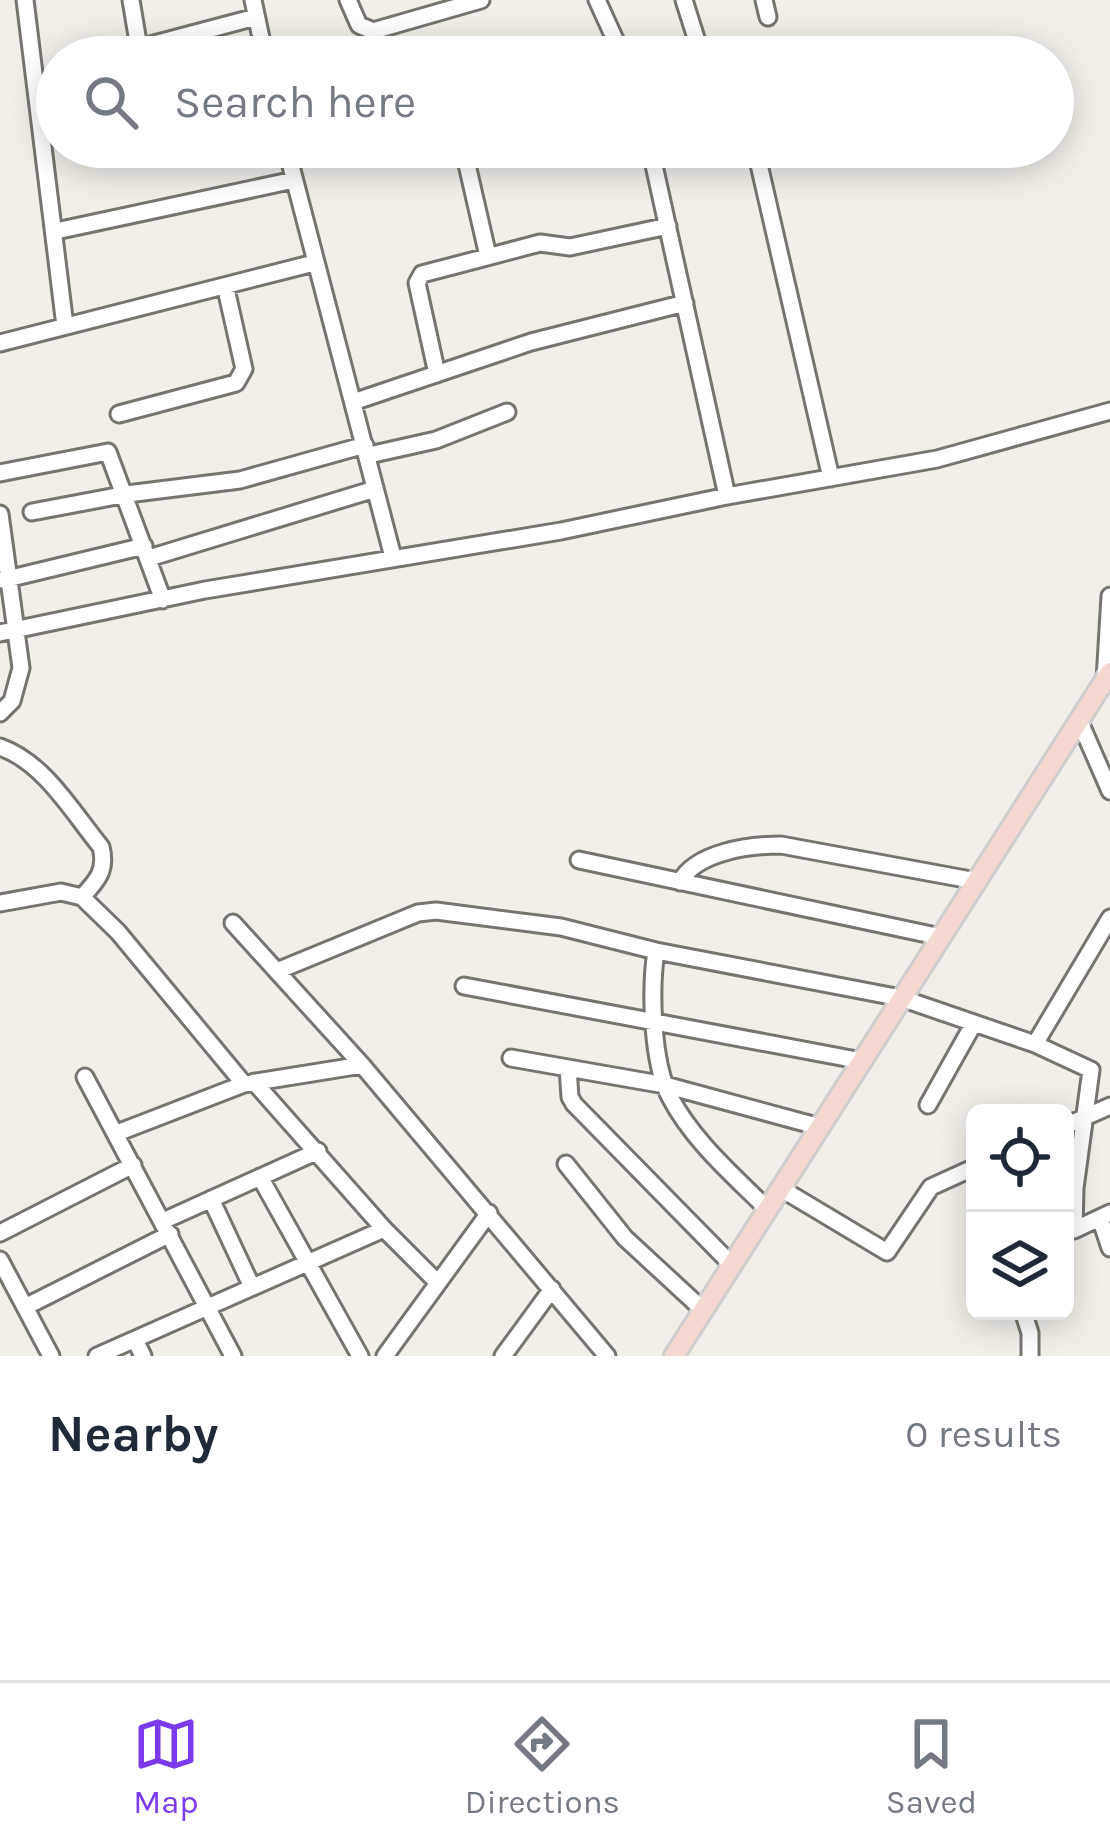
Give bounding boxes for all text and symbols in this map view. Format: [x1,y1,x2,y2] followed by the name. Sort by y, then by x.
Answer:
[36,36,1074,168] search box
[78,69,144,135] icon: search
[174,76,416,128] text: Search here
[966,1104,1074,1320] map controls
[966,1104,1074,1212] button: locate
[966,1212,1074,1320] button: layers
[48,1404,218,1464] text: Nearby
[905,1411,1062,1457] text: 0 results
[133,1711,199,1821] tab: Map
[465,1711,620,1821] tab: Directions
[886,1711,977,1821] tab: Saved

